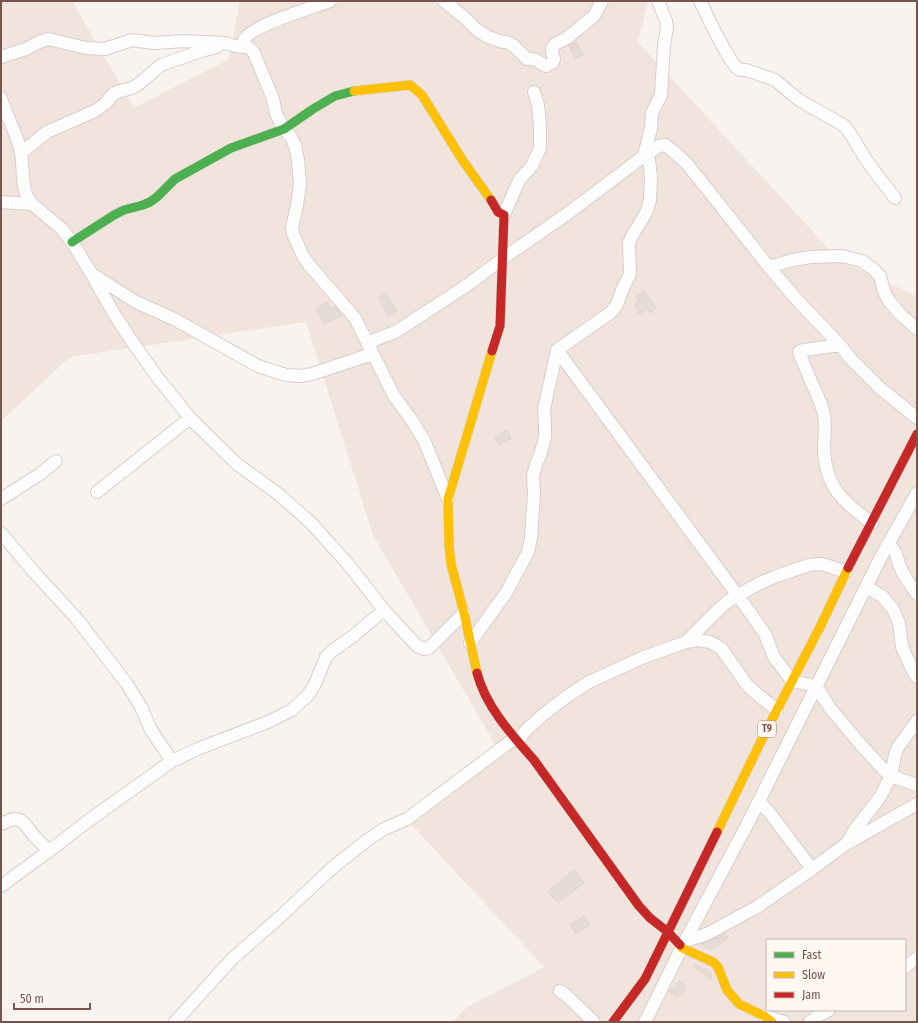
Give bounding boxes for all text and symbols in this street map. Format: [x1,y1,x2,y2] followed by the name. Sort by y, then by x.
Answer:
[758,721,776,737] road number: T9
[766,939,906,1011] legend
[802,948,821,962] text: Fast
[802,968,825,982] text: Slow
[14,985,90,1011] scale bar
[802,988,820,1002] text: Jam
[20,992,44,1006] text: 50 m

